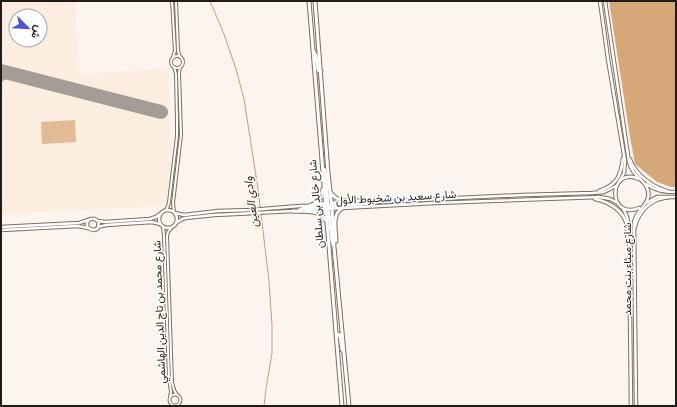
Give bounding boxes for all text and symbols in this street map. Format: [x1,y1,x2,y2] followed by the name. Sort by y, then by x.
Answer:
[8,8,48,48] north arrow
[28,23,47,41] text: ش
[304,159,328,249] street label: شارع خالِد بن سلطان
[239,175,264,229] water label: وادي العين
[335,186,457,208] street label: شارع سعيد بن شخبوط الأول
[619,222,635,315] street label: شارع ميثاء بنت محمد
[148,240,171,384] street label: شارع محمد بن تاج الدين الهاشمي

